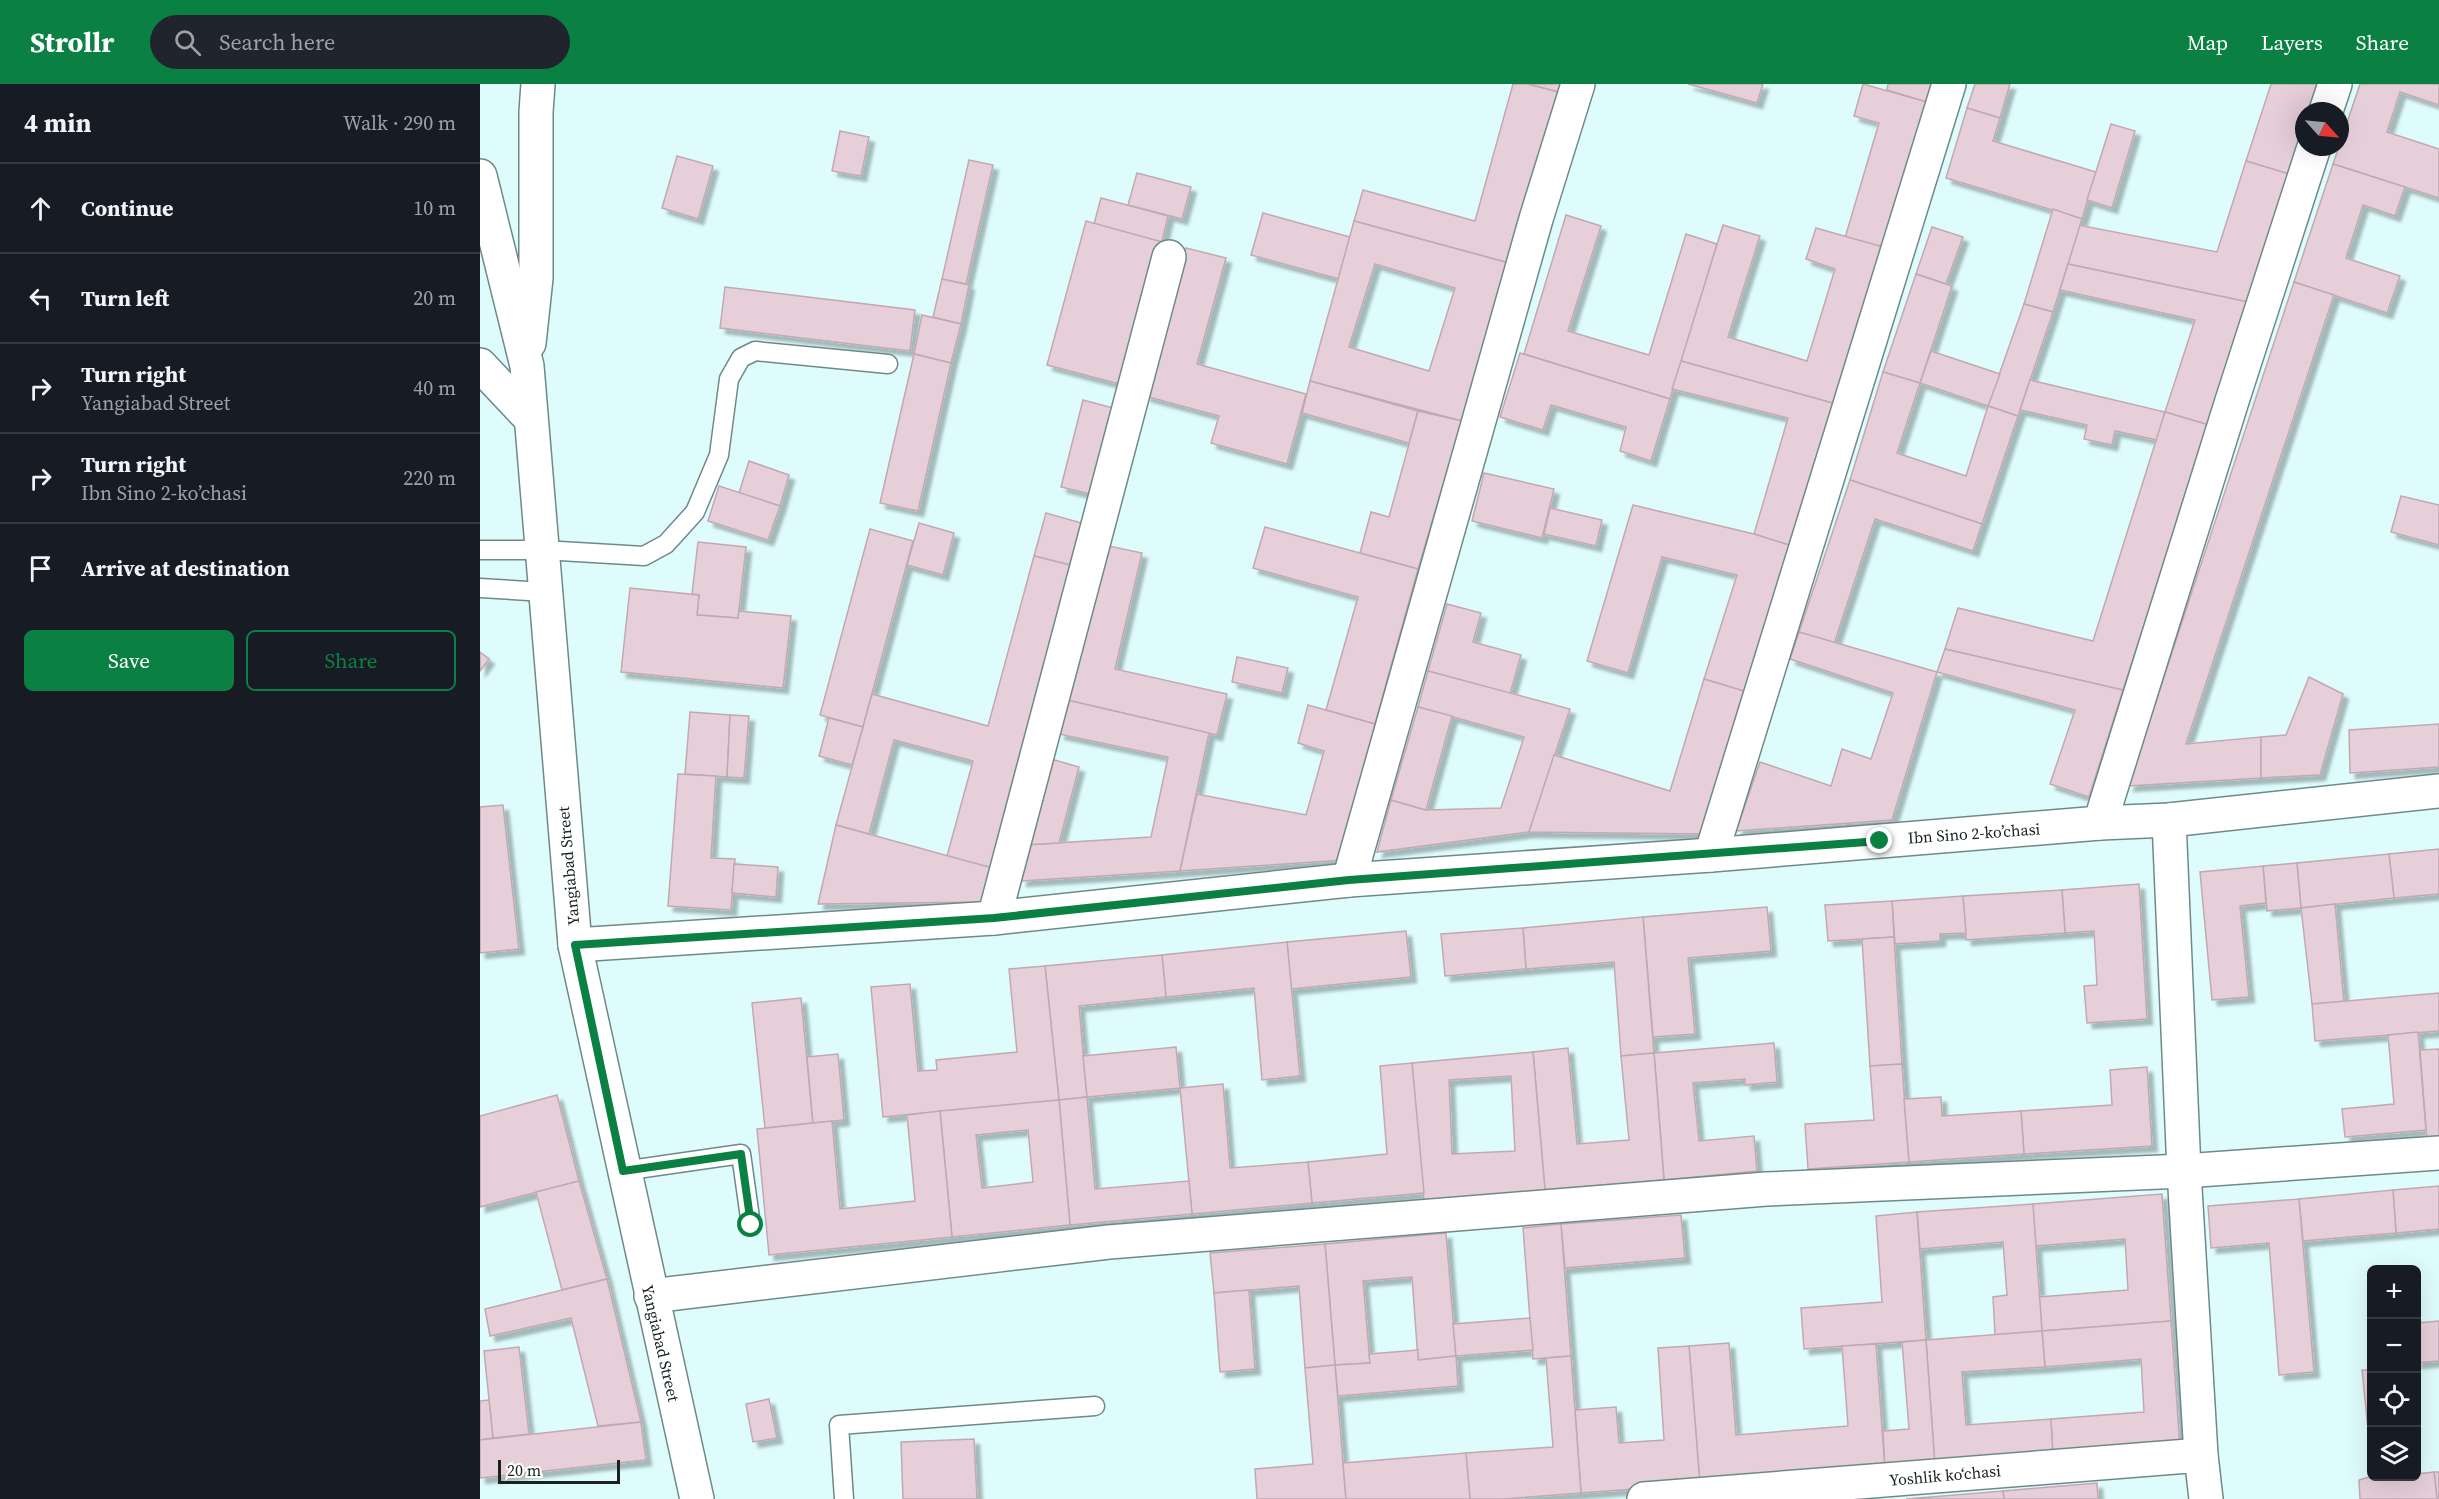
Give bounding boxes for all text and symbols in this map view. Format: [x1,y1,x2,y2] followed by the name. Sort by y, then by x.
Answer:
[150,15,570,69] search box
[30,23,114,61] text: Strollr
[171,26,204,59] icon: search
[219,27,335,57] text: Search here
[2187,28,2228,57] text: Map
[2261,28,2323,57] text: Layers
[2356,28,2409,57] text: Share
[2295,102,2349,156] north arrow
[24,105,91,141] text: 4 min
[343,109,456,137] text: Walk · 290 m
[24,192,57,225] icon: ahead
[81,193,174,223] text: Continue
[413,194,456,222] text: 10 m
[24,282,57,315] icon: left
[81,283,169,313] text: Turn left
[413,284,456,312] text: 20 m
[81,359,186,389] text: Turn right
[24,372,57,405] icon: right
[413,374,456,402] text: 40 m
[81,389,230,417] text: Yangiabad Street
[81,449,186,479] text: Turn right
[24,462,57,495] icon: right
[403,464,456,492] text: 220 m
[81,479,247,507] text: Ibn Sino 2-koʼchasi
[24,552,57,585] icon: arrive
[81,553,290,583] text: Arrive at destination
[24,630,234,691] button: Save
[246,630,456,691] button: Share
[552,805,584,926] street label: Yangiabad Street
[1907,817,2041,849] street label: Ibn Sino 2-koʼchasi
[1866,827,1892,853] route end
[737,1211,763,1237] route start
[2367,1265,2421,1481] map controls
[2367,1265,2421,1319] button: +
[637,1282,685,1404] street label: Yangiabad Street
[2367,1319,2421,1373] button: −
[2367,1373,2421,1427] button: locate
[2367,1427,2421,1481] button: layers
[498,1457,620,1484] scale bar
[507,1459,541,1481] text: 20 m
[1888,1459,2002,1491] street label: Yoshlik koʻchasi

